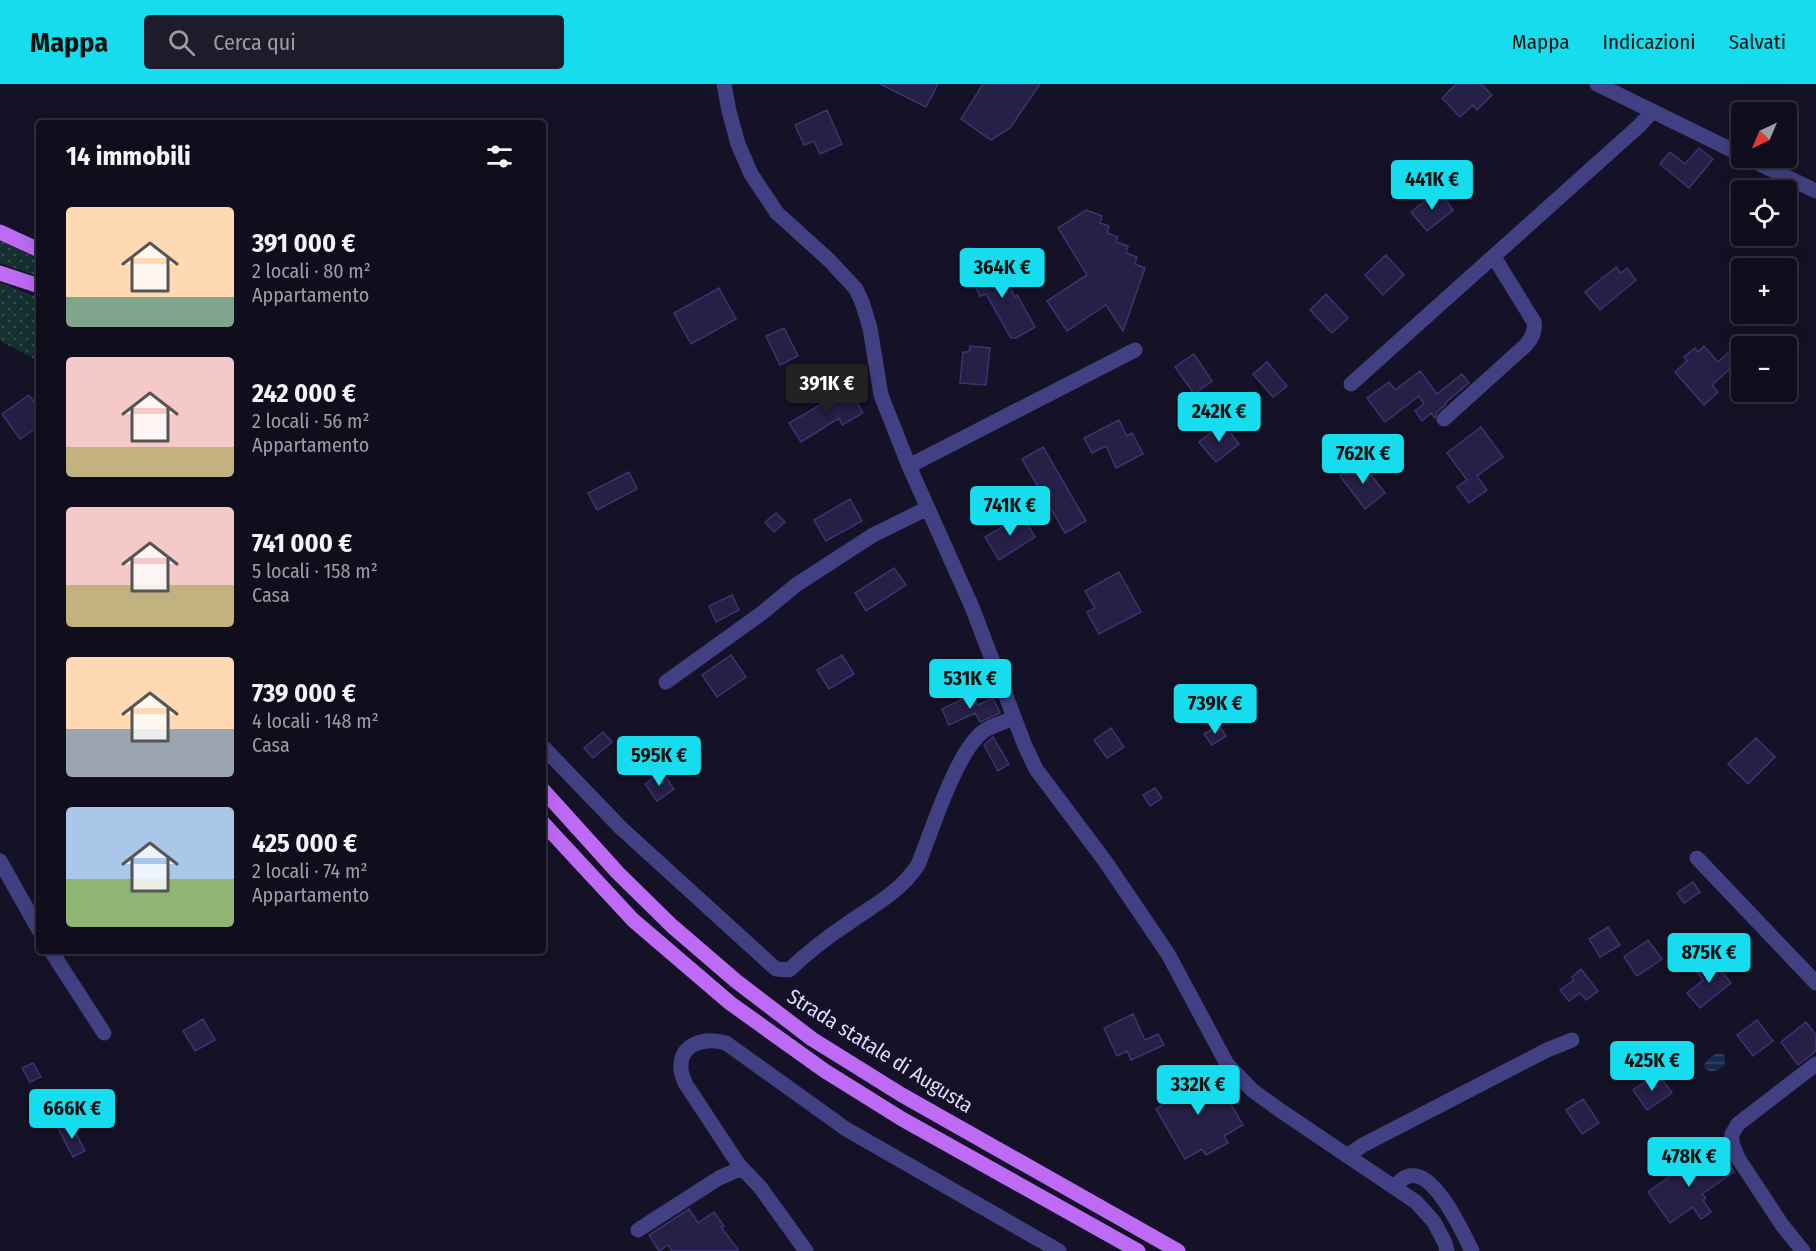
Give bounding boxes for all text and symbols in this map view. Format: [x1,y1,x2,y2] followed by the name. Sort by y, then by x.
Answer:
[144,15,564,69] search box
[30,26,108,59] text: Mappa
[165,26,198,59] icon: search
[213,29,296,56] text: Cerca qui
[1512,29,1569,55] text: Mappa
[1602,29,1696,55] text: Indicazioni
[1729,29,1786,55] text: Salvati
[1731,102,1797,168] north arrow
[1731,102,1797,402] map controls
[483,140,516,173] icon: filters
[66,141,191,172] text: 14 immobili
[1383,160,1481,211] pin: 441K €
[1405,167,1459,191] text: 441K €
[1731,180,1797,246] button: locate
[252,228,355,259] text: 391 000 €
[114,231,186,303] icon: home
[953,248,1051,299] pin: 364K €
[974,255,1030,279] text: 364K €
[1731,258,1797,324] button: +
[252,259,371,283] text: 2 locali · 80 m²
[252,283,369,307] text: Appartamento
[1731,336,1797,402] button: −
[778,364,876,415] pin: 391K €
[800,371,854,395] text: 391K €
[252,378,356,409] text: 242 000 €
[114,381,186,453] icon: home
[1170,392,1268,443] pin: 242K €
[1192,399,1246,423] text: 242K €
[252,409,369,433] text: 2 locali · 56 m²
[252,433,369,457] text: Appartamento
[1314,434,1412,485] pin: 762K €
[1336,441,1390,465] text: 762K €
[961,486,1059,537] pin: 741K €
[984,493,1036,517] text: 741K €
[252,528,352,559] text: 741 000 €
[114,531,186,603] icon: home
[252,559,378,583] text: 5 locali · 158 m²
[252,583,290,607] text: Casa
[921,659,1019,710] pin: 531K €
[943,666,997,690] text: 531K €
[252,678,356,709] text: 739 000 €
[114,681,186,753] icon: home
[1166,684,1264,735] pin: 739K €
[1188,691,1242,715] text: 739K €
[252,709,379,733] text: 4 locali · 148 m²
[252,733,290,757] text: Casa
[610,736,708,787] pin: 595K €
[631,743,687,767] text: 595K €
[252,828,357,859] text: 425 000 €
[114,831,186,903] icon: home
[252,859,367,883] text: 2 locali · 74 m²
[252,883,369,907] text: Appartamento
[1660,933,1758,984] pin: 875K €
[1682,940,1736,964] text: 875K €
[782,983,978,1119] street label: Strada statale di Augusta
[1603,1041,1701,1092] pin: 425K €
[1624,1048,1680,1072] text: 425K €
[1149,1065,1247,1116] pin: 332K €
[1171,1072,1225,1096] text: 332K €
[23,1089,121,1140] pin: 666K €
[43,1096,101,1120] text: 666K €
[1640,1137,1738,1188] pin: 478K €
[1661,1144,1717,1168] text: 478K €

